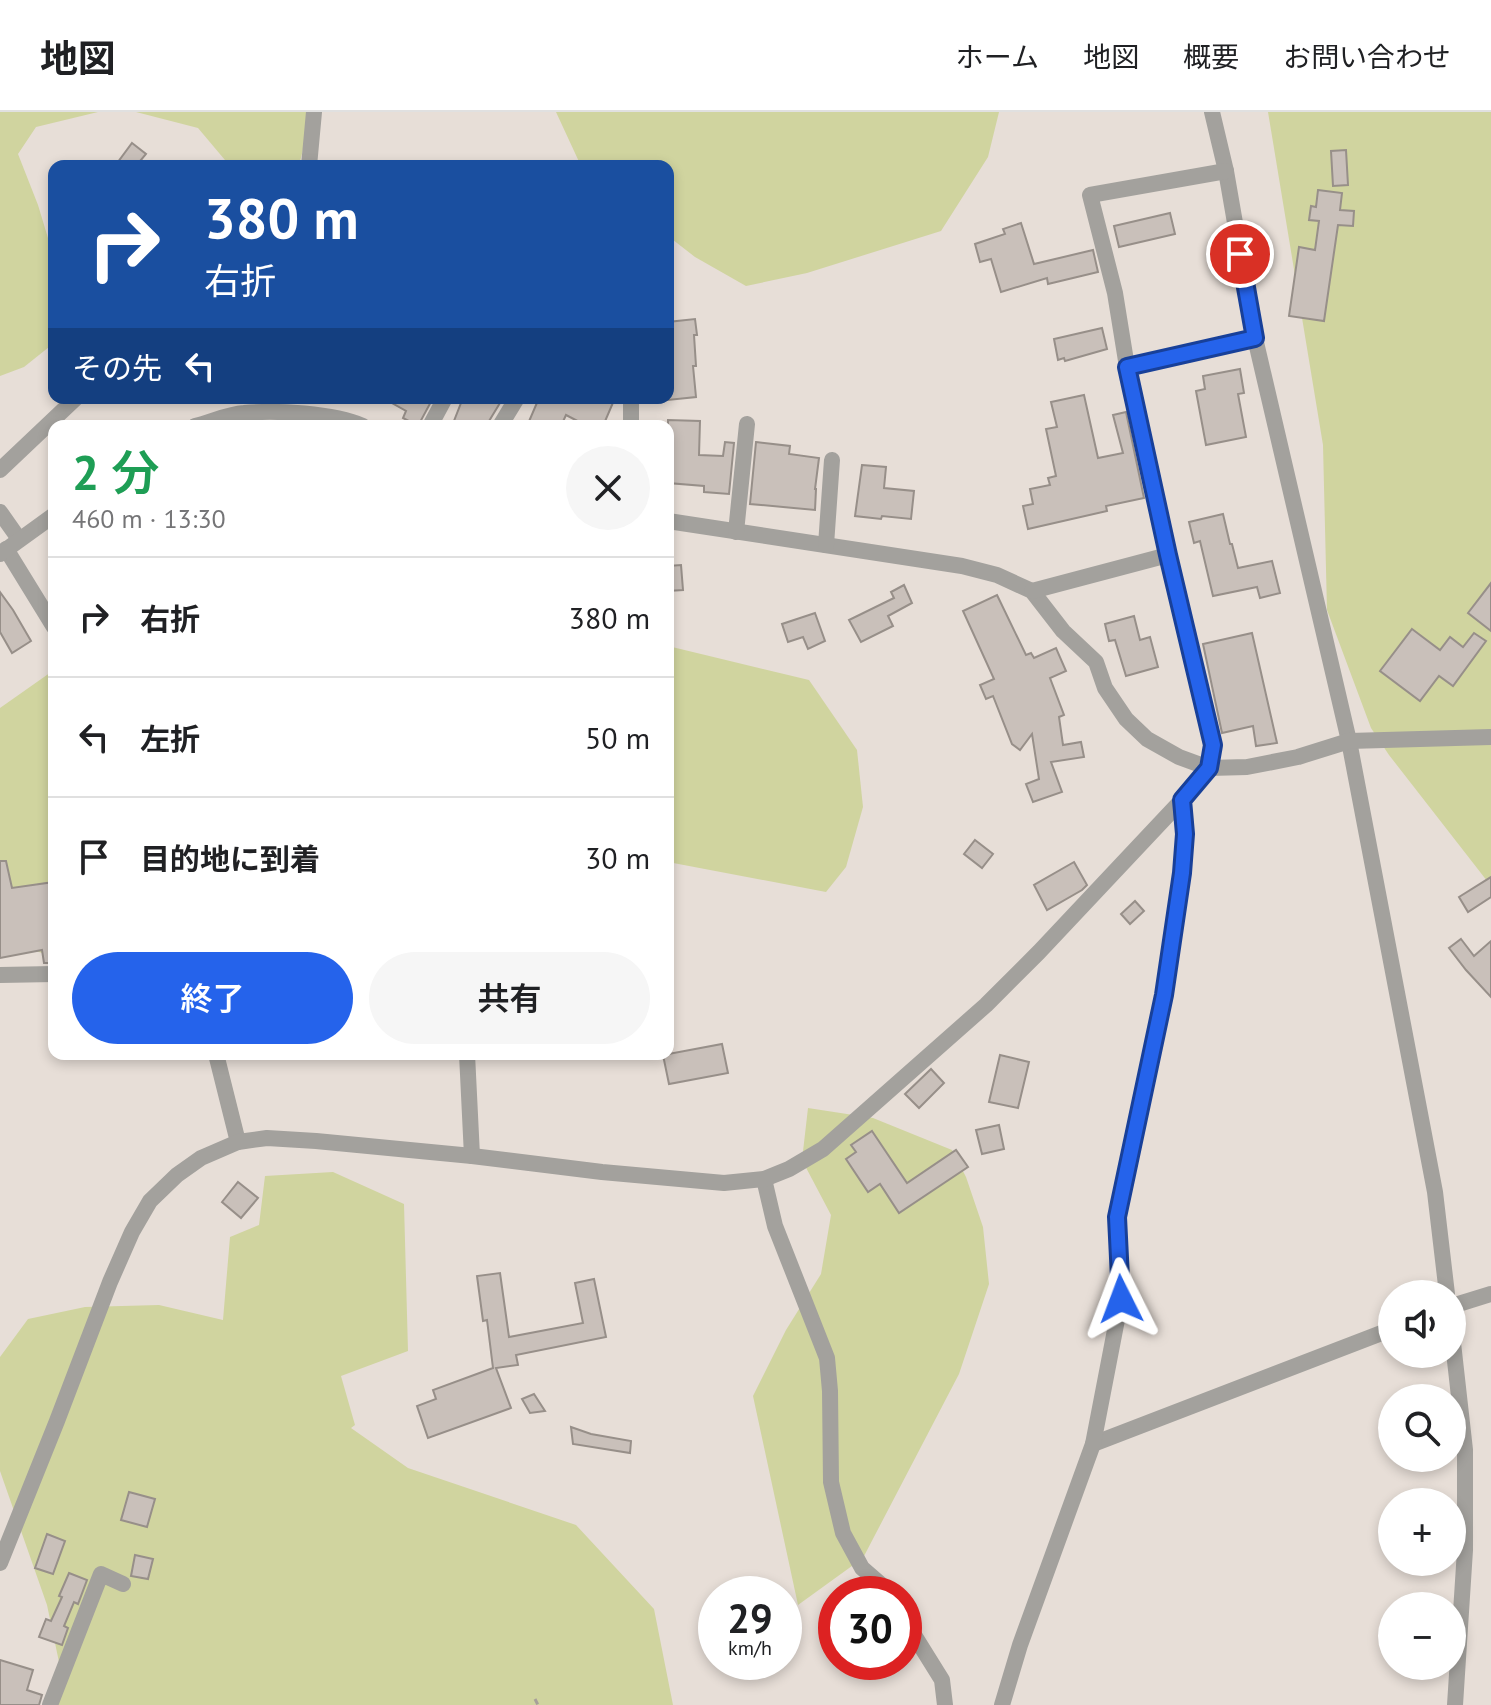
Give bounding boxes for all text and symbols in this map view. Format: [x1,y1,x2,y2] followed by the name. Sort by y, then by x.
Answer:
[40,33,116,82] text: 地図
[956,38,1039,75] text: ホーム
[1083,38,1139,75] text: 地図
[1183,38,1239,75] text: 概要
[1283,38,1451,75] text: お問い合わせ
[204,182,359,254] text: 380 m
[72,192,176,296] icon: right
[1206,220,1274,288] pin
[1218,232,1262,276] icon: arrive
[204,257,276,304] text: 右折
[178,344,222,388] icon: left
[72,348,162,387] text: その先
[72,441,159,503] text: 2 分
[566,446,650,530] button: close
[72,502,226,535] text: 460 m · 13:30
[72,595,116,639] icon: right
[569,598,650,637] text: 380 m
[140,599,200,638] text: 右折
[72,715,116,759] icon: left
[585,718,650,757] text: 50 m
[140,719,200,758] text: 左折
[72,835,116,879] icon: arrive
[585,838,650,877] text: 30 m
[140,839,320,878] text: 目的地に到着
[72,952,353,1044] button: 終了
[369,952,650,1044] button: 共有
[1079,1257,1163,1341] position arrow
[1378,1280,1466,1680] map controls
[1378,1280,1466,1368] button: sound
[1378,1384,1466,1472] button: search
[1378,1488,1466,1576] button: +
[818,1576,922,1680] speed limit sign: 30
[727,1592,773,1644] text: 29
[1378,1592,1466,1680] button: −
[728,1635,772,1661] text: km/h

